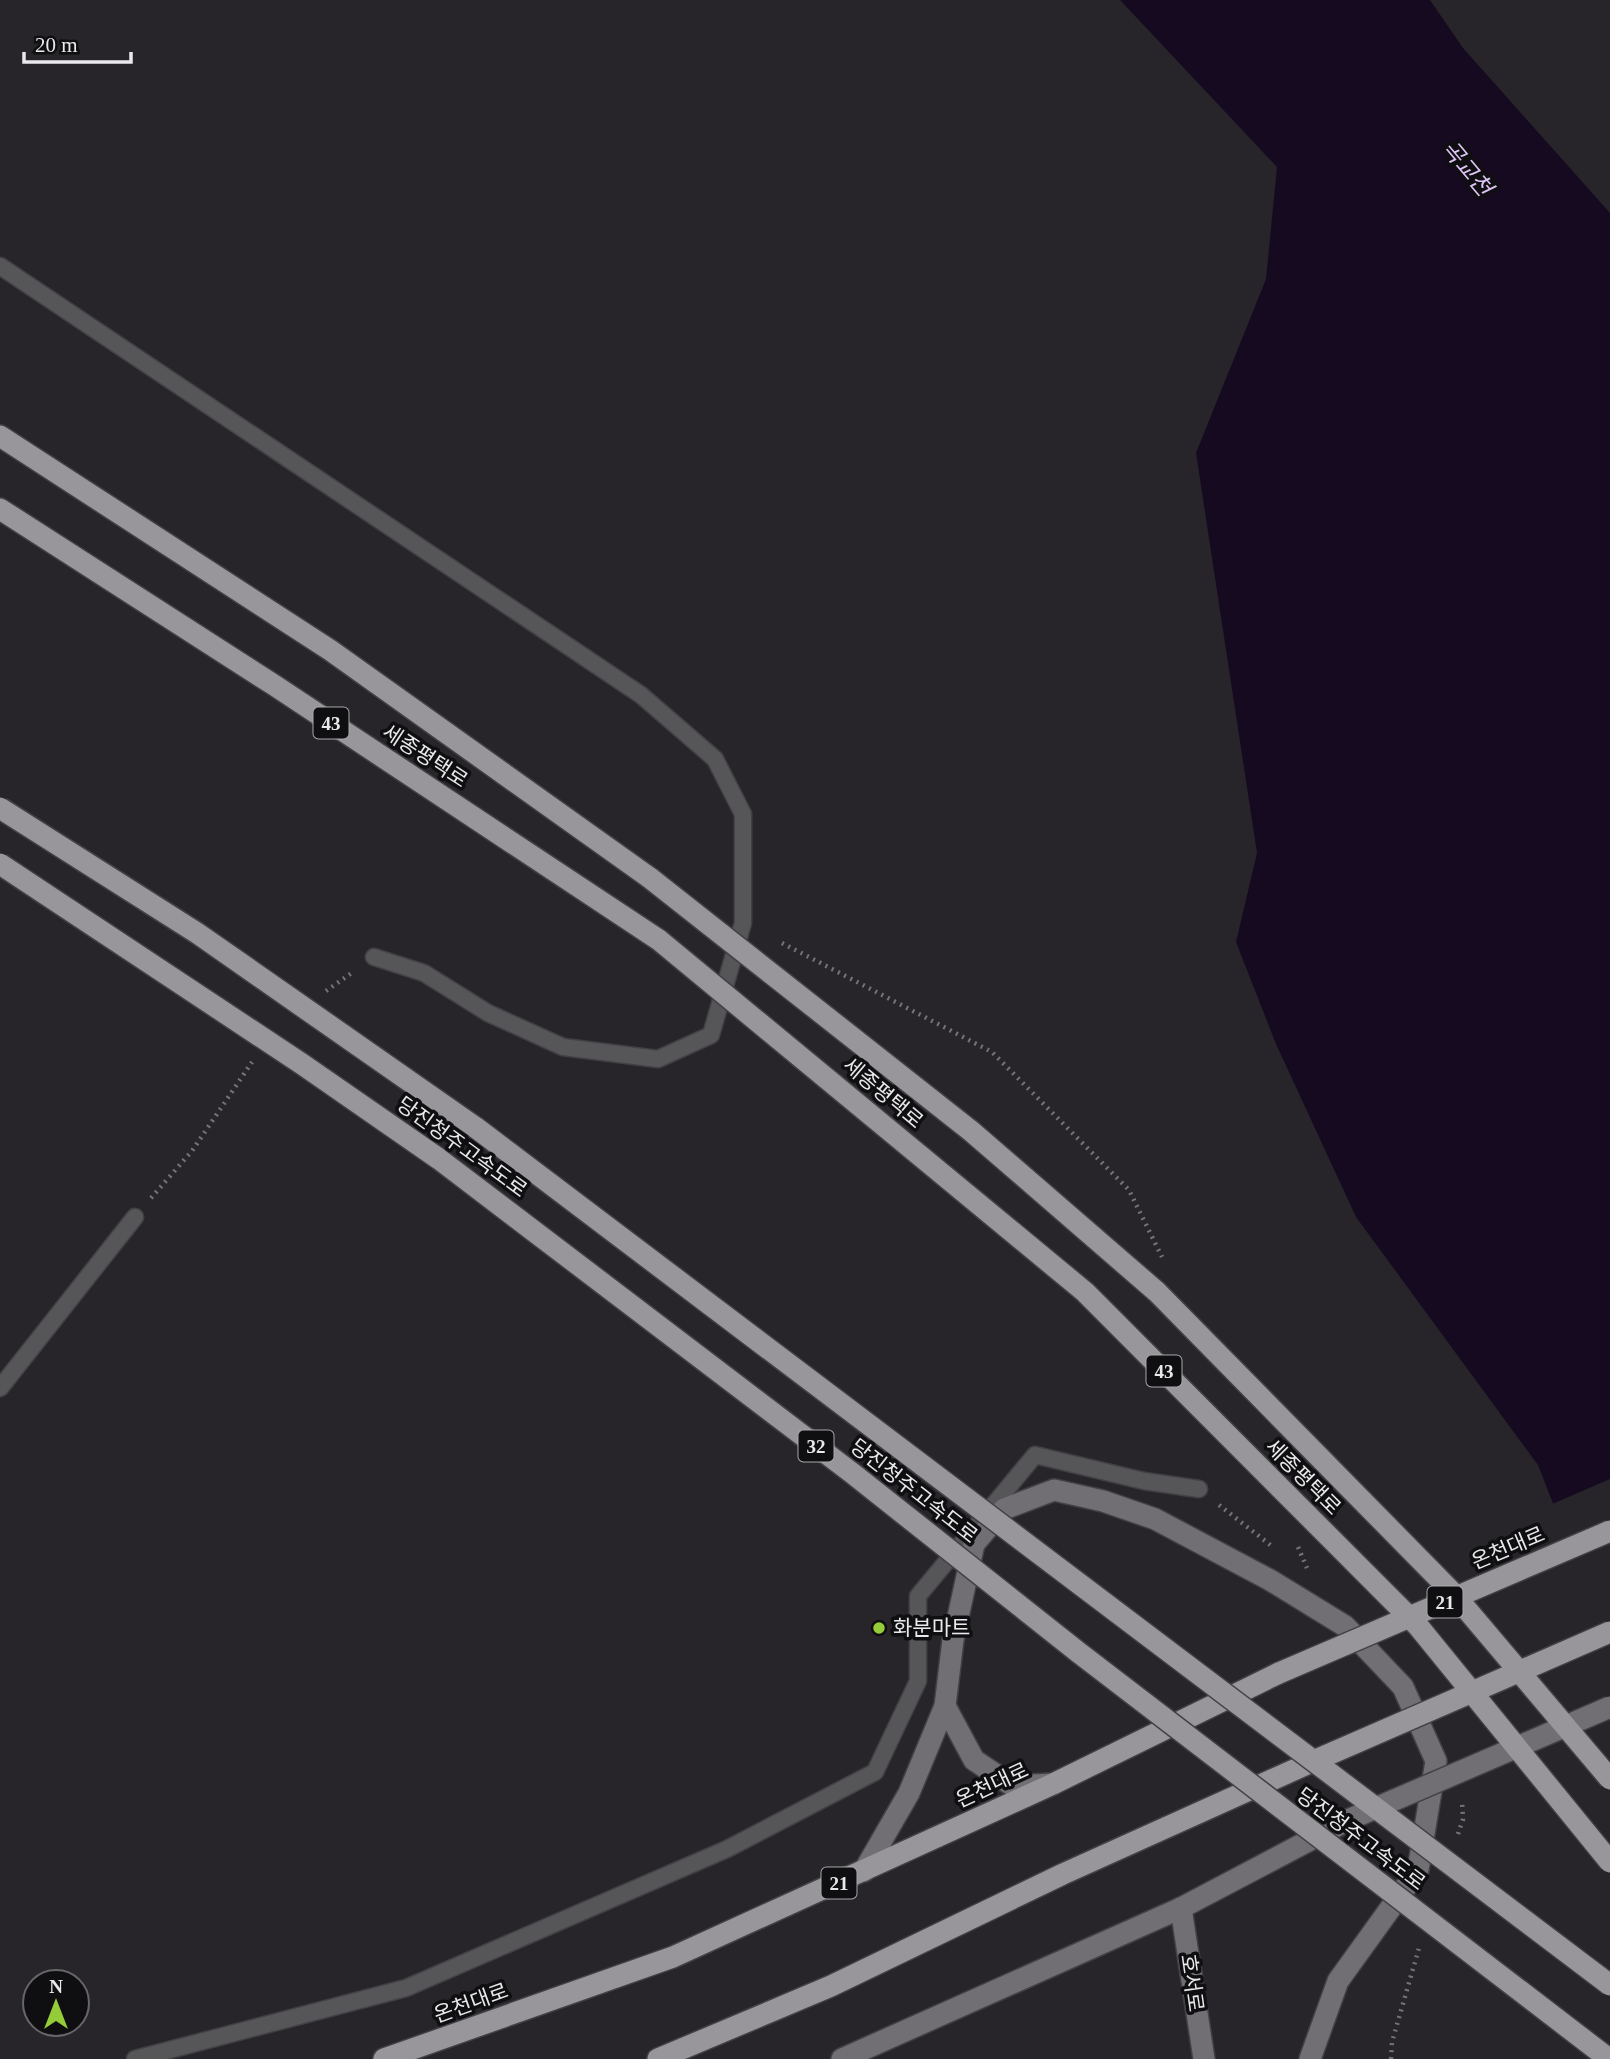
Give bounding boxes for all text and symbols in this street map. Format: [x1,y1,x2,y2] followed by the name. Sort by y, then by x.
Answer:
[24,21,131,65] scale bar
[35,33,78,57] text: 20 m
[1437,136,1498,203] water label: 곡교천
[314,708,348,738] road number: 43
[378,720,472,792] street label: 세종평택로
[838,1053,928,1133] street label: 세종평택로
[392,1092,532,1202] street label: 당진청주고속도로
[1146,1356,1182,1386] road number: 43
[798,1430,834,1462] road number: 32
[846,1434,982,1548] street label: 당진청주고속도로
[1260,1434,1346,1520] street label: 세종평택로
[1468,1522,1548,1574] street label: 온천대로
[1428,1586,1462,1618] road number: 21
[893,1616,970,1640] place label: 화분마트
[871,1620,887,1636] marker: 화분마트
[952,1758,1032,1812] street label: 온천대로
[1292,1783,1430,1895] street label: 당진청주고속도로
[822,1868,856,1898] road number: 21
[1176,1953,1208,2013] street label: 호서로
[21,1968,91,2038] north arrow
[49,1976,63,1997] text: N
[431,1979,511,2027] street label: 온천대로

